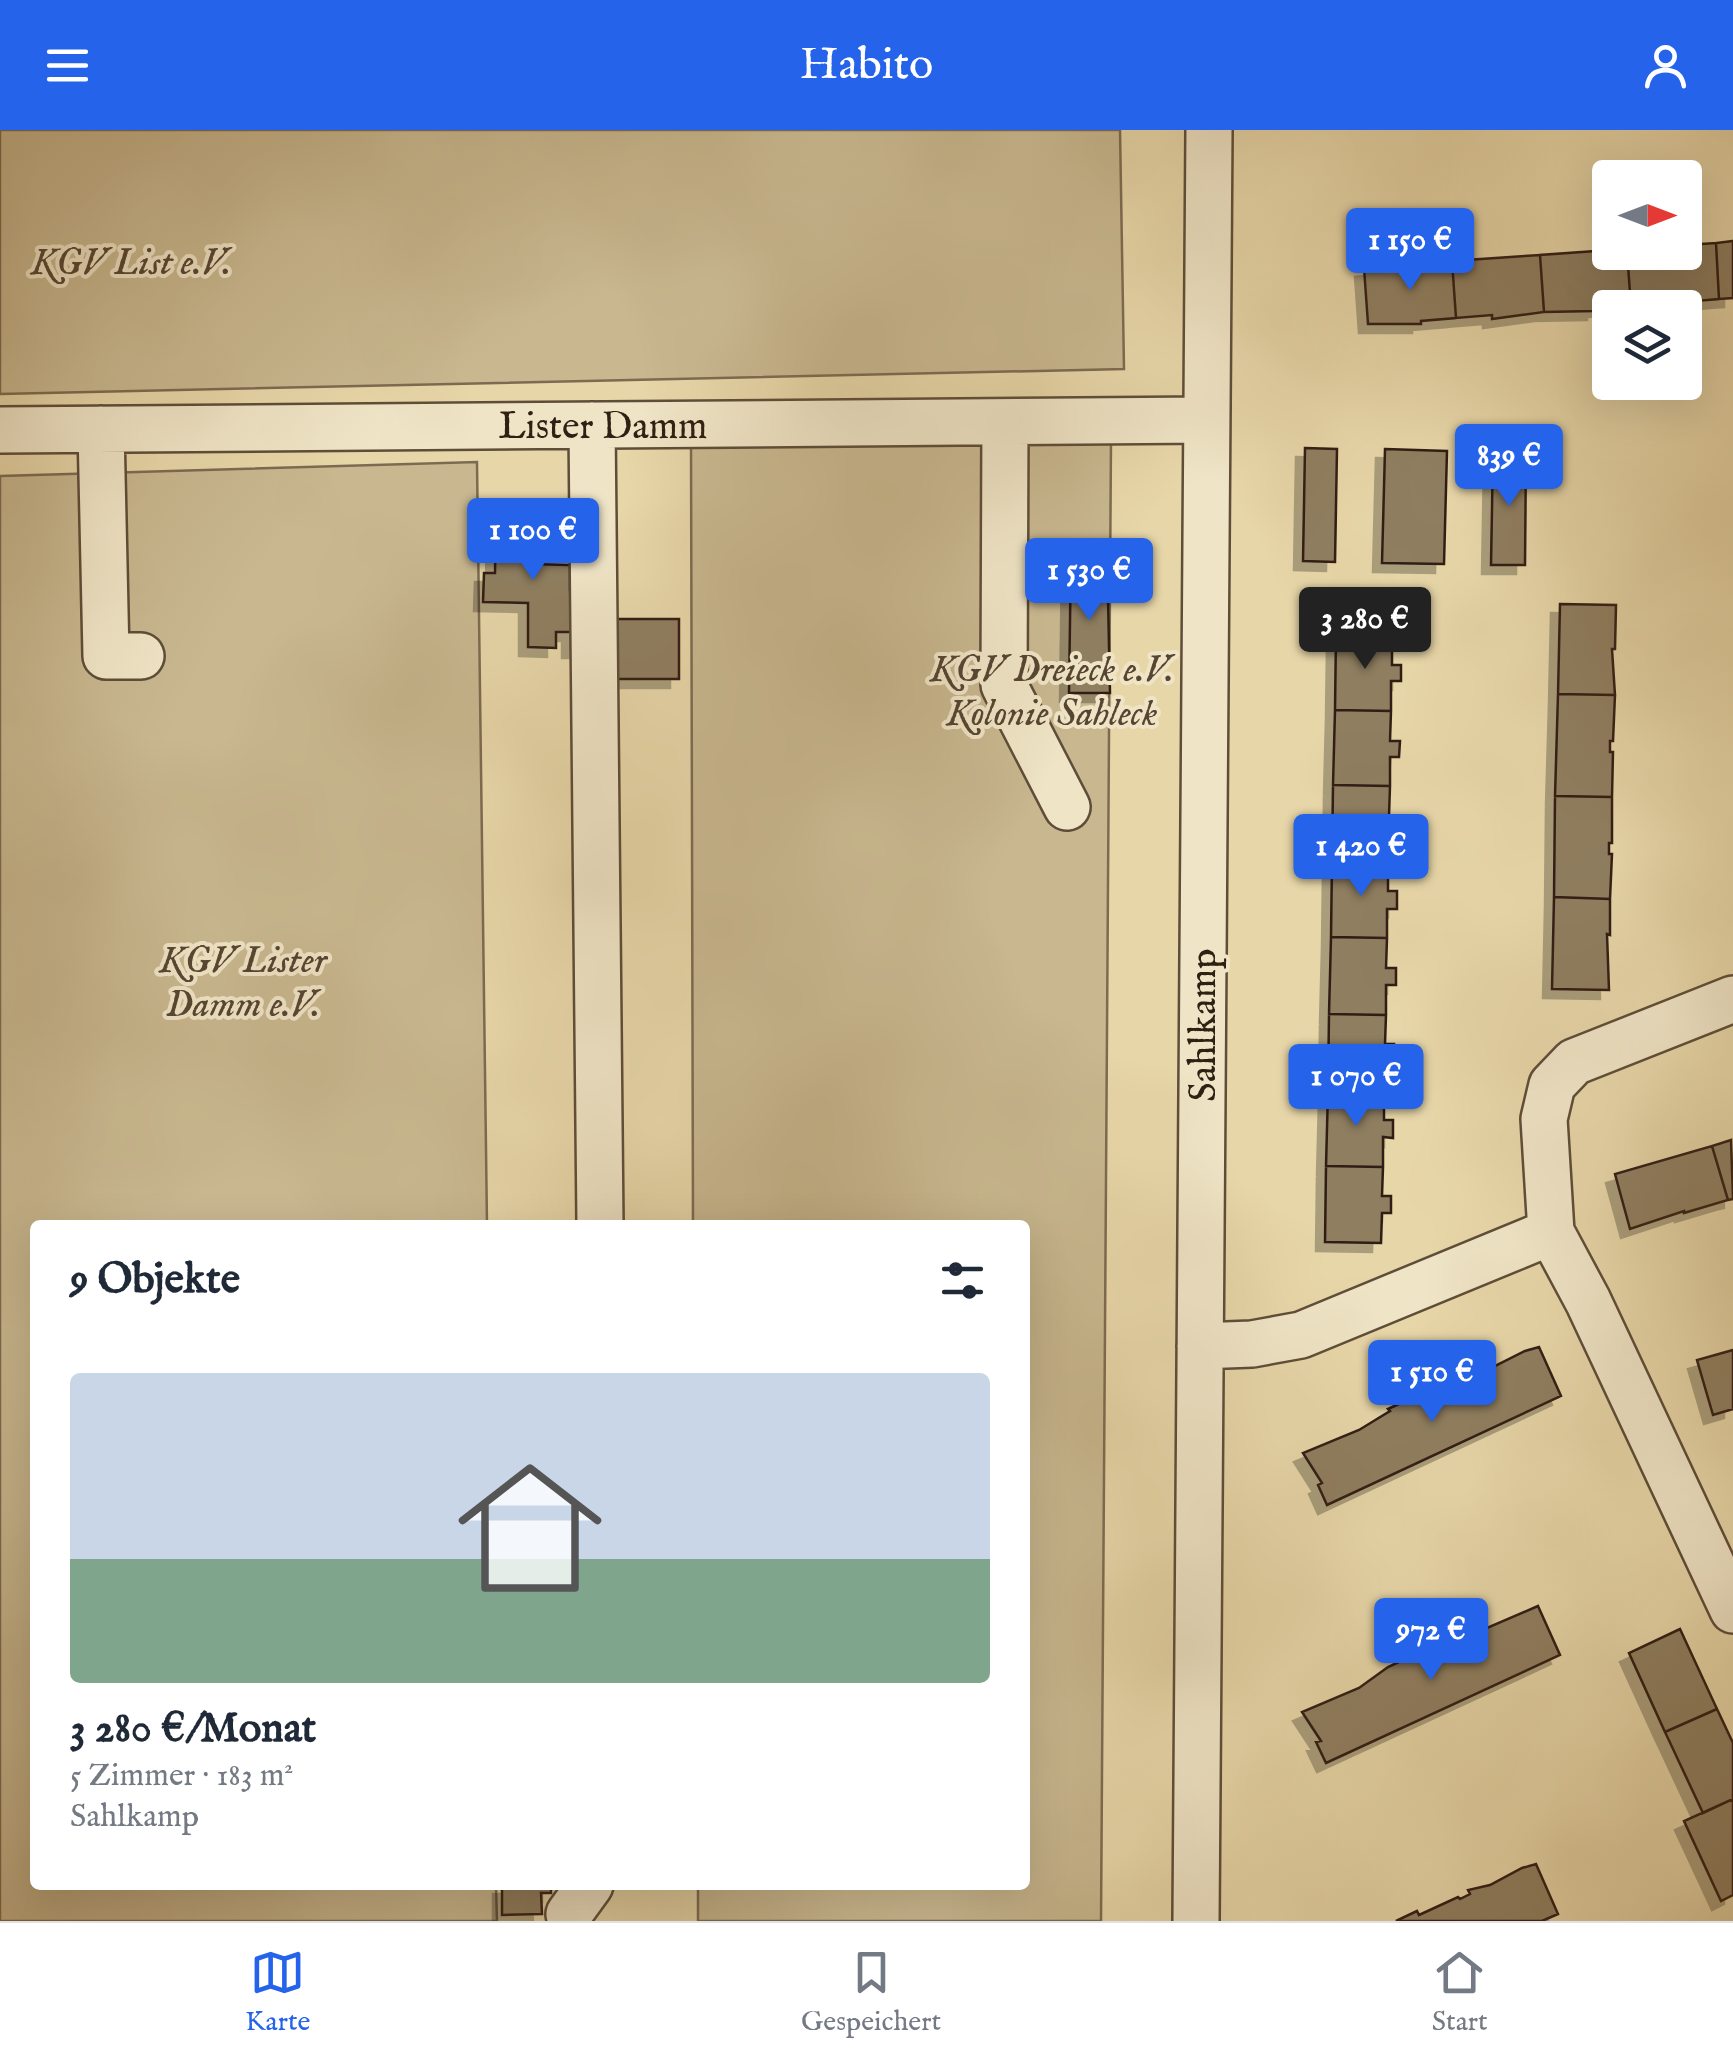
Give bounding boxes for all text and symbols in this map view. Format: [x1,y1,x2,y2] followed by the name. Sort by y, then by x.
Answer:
[800,37,933,94] text: Habito
[40,38,95,93] icon: menu
[1638,38,1693,93] icon: person
[1592,160,1702,270] north arrow
[1592,160,1702,400] map controls
[1318,208,1502,293] pin: 1 150 €
[1368,220,1452,261] text: 1 150 €
[29,240,233,288] park label: KGV List e.V.
[1592,290,1702,400] button: layers
[499,404,707,452] street label: Lister Damm
[1439,424,1579,509] pin: 839 €
[1477,436,1541,477] text: 839 €
[441,498,625,583] pin: 1 100 €
[489,510,577,551] text: 1 100 €
[997,538,1181,623] pin: 1 530 €
[1047,550,1131,591] text: 1 530 €
[1273,587,1457,672] pin: 3 280 €
[1321,599,1409,640] text: 3 280 €
[928,647,1176,739] park label: KGV Dreieck e.V. Kolonie Sahleck
[1269,814,1453,899] pin: 1 420 €
[1315,826,1407,867] text: 1 420 €
[157,938,329,1030] park label: KGV Lister Damm e.V.
[1181,948,1229,1102] street label: Sahlkamp
[1264,1044,1448,1129] pin: 1 070 €
[1310,1056,1402,1097] text: 1 070 €
[935,1253,990,1308] icon: filters
[70,1254,240,1307] text: 9 Objekte
[1340,1340,1524,1425] pin: 1 510 €
[1390,1352,1474,1393] text: 1 510 €
[440,1438,620,1618] icon: home
[1361,1598,1501,1683] pin: 972 €
[1396,1610,1466,1651] text: 972 €
[70,1703,316,1756] text: 3 280 €/Monat
[70,1756,293,1797] text: 5 Zimmer · 183 m²
[70,1797,199,1838] text: Sahlkamp
[245,1945,310,2040] tab: Karte
[801,1945,941,2040] tab: Gespeichert
[1432,1945,1488,2040] tab: Start

